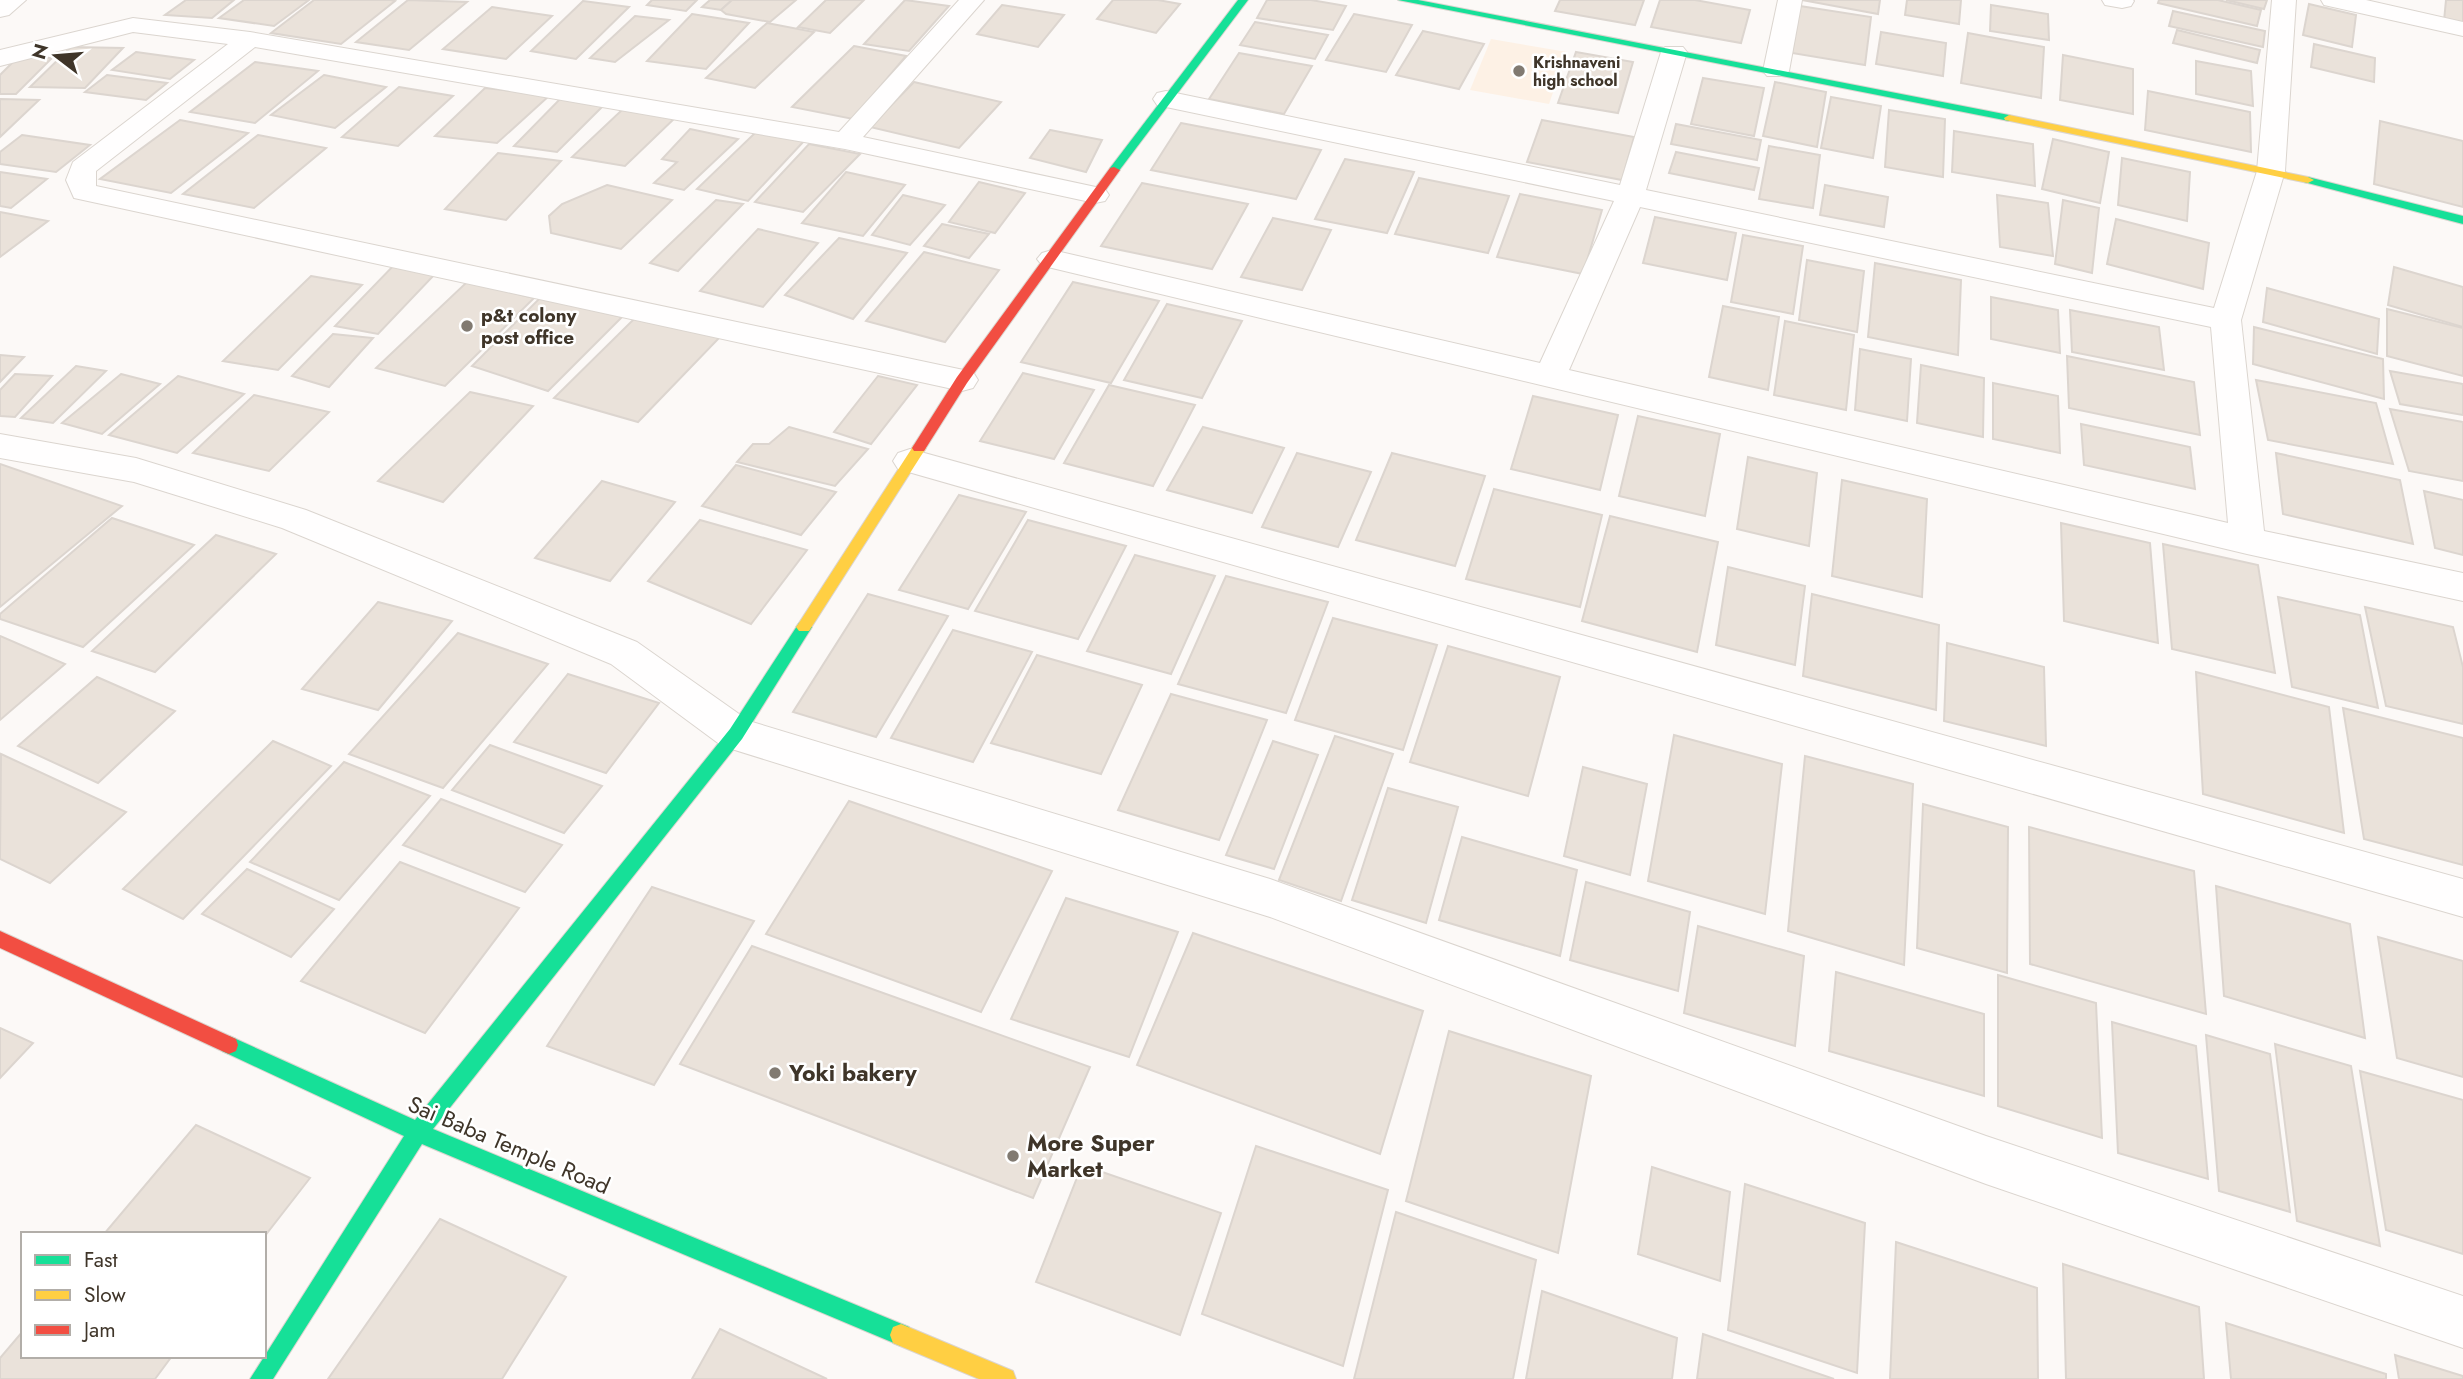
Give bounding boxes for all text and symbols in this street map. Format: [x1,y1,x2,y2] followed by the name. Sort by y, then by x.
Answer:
[21,21,91,91] north arrow
[25,40,55,62] text: N
[1533,51,1620,92] place label: Krishnaveni high school
[1511,63,1527,79] marker: Krishnaveni high school
[481,302,578,351] place label: p&t colony post office
[459,318,475,334] marker: p&t colony post office
[788,1056,918,1090] place label: Yoki bakery
[767,1065,783,1081] marker: Yoki bakery
[403,1087,615,1203] street label: Sai Baba Temple Road
[1027,1126,1155,1186] place label: More Super Market
[1005,1148,1021,1164] marker: More Super Market
[21,1232,266,1358] legend
[84,1245,117,1275] text: Fast
[84,1280,126,1310] text: Slow
[81,1315,116,1345] text: Jam

